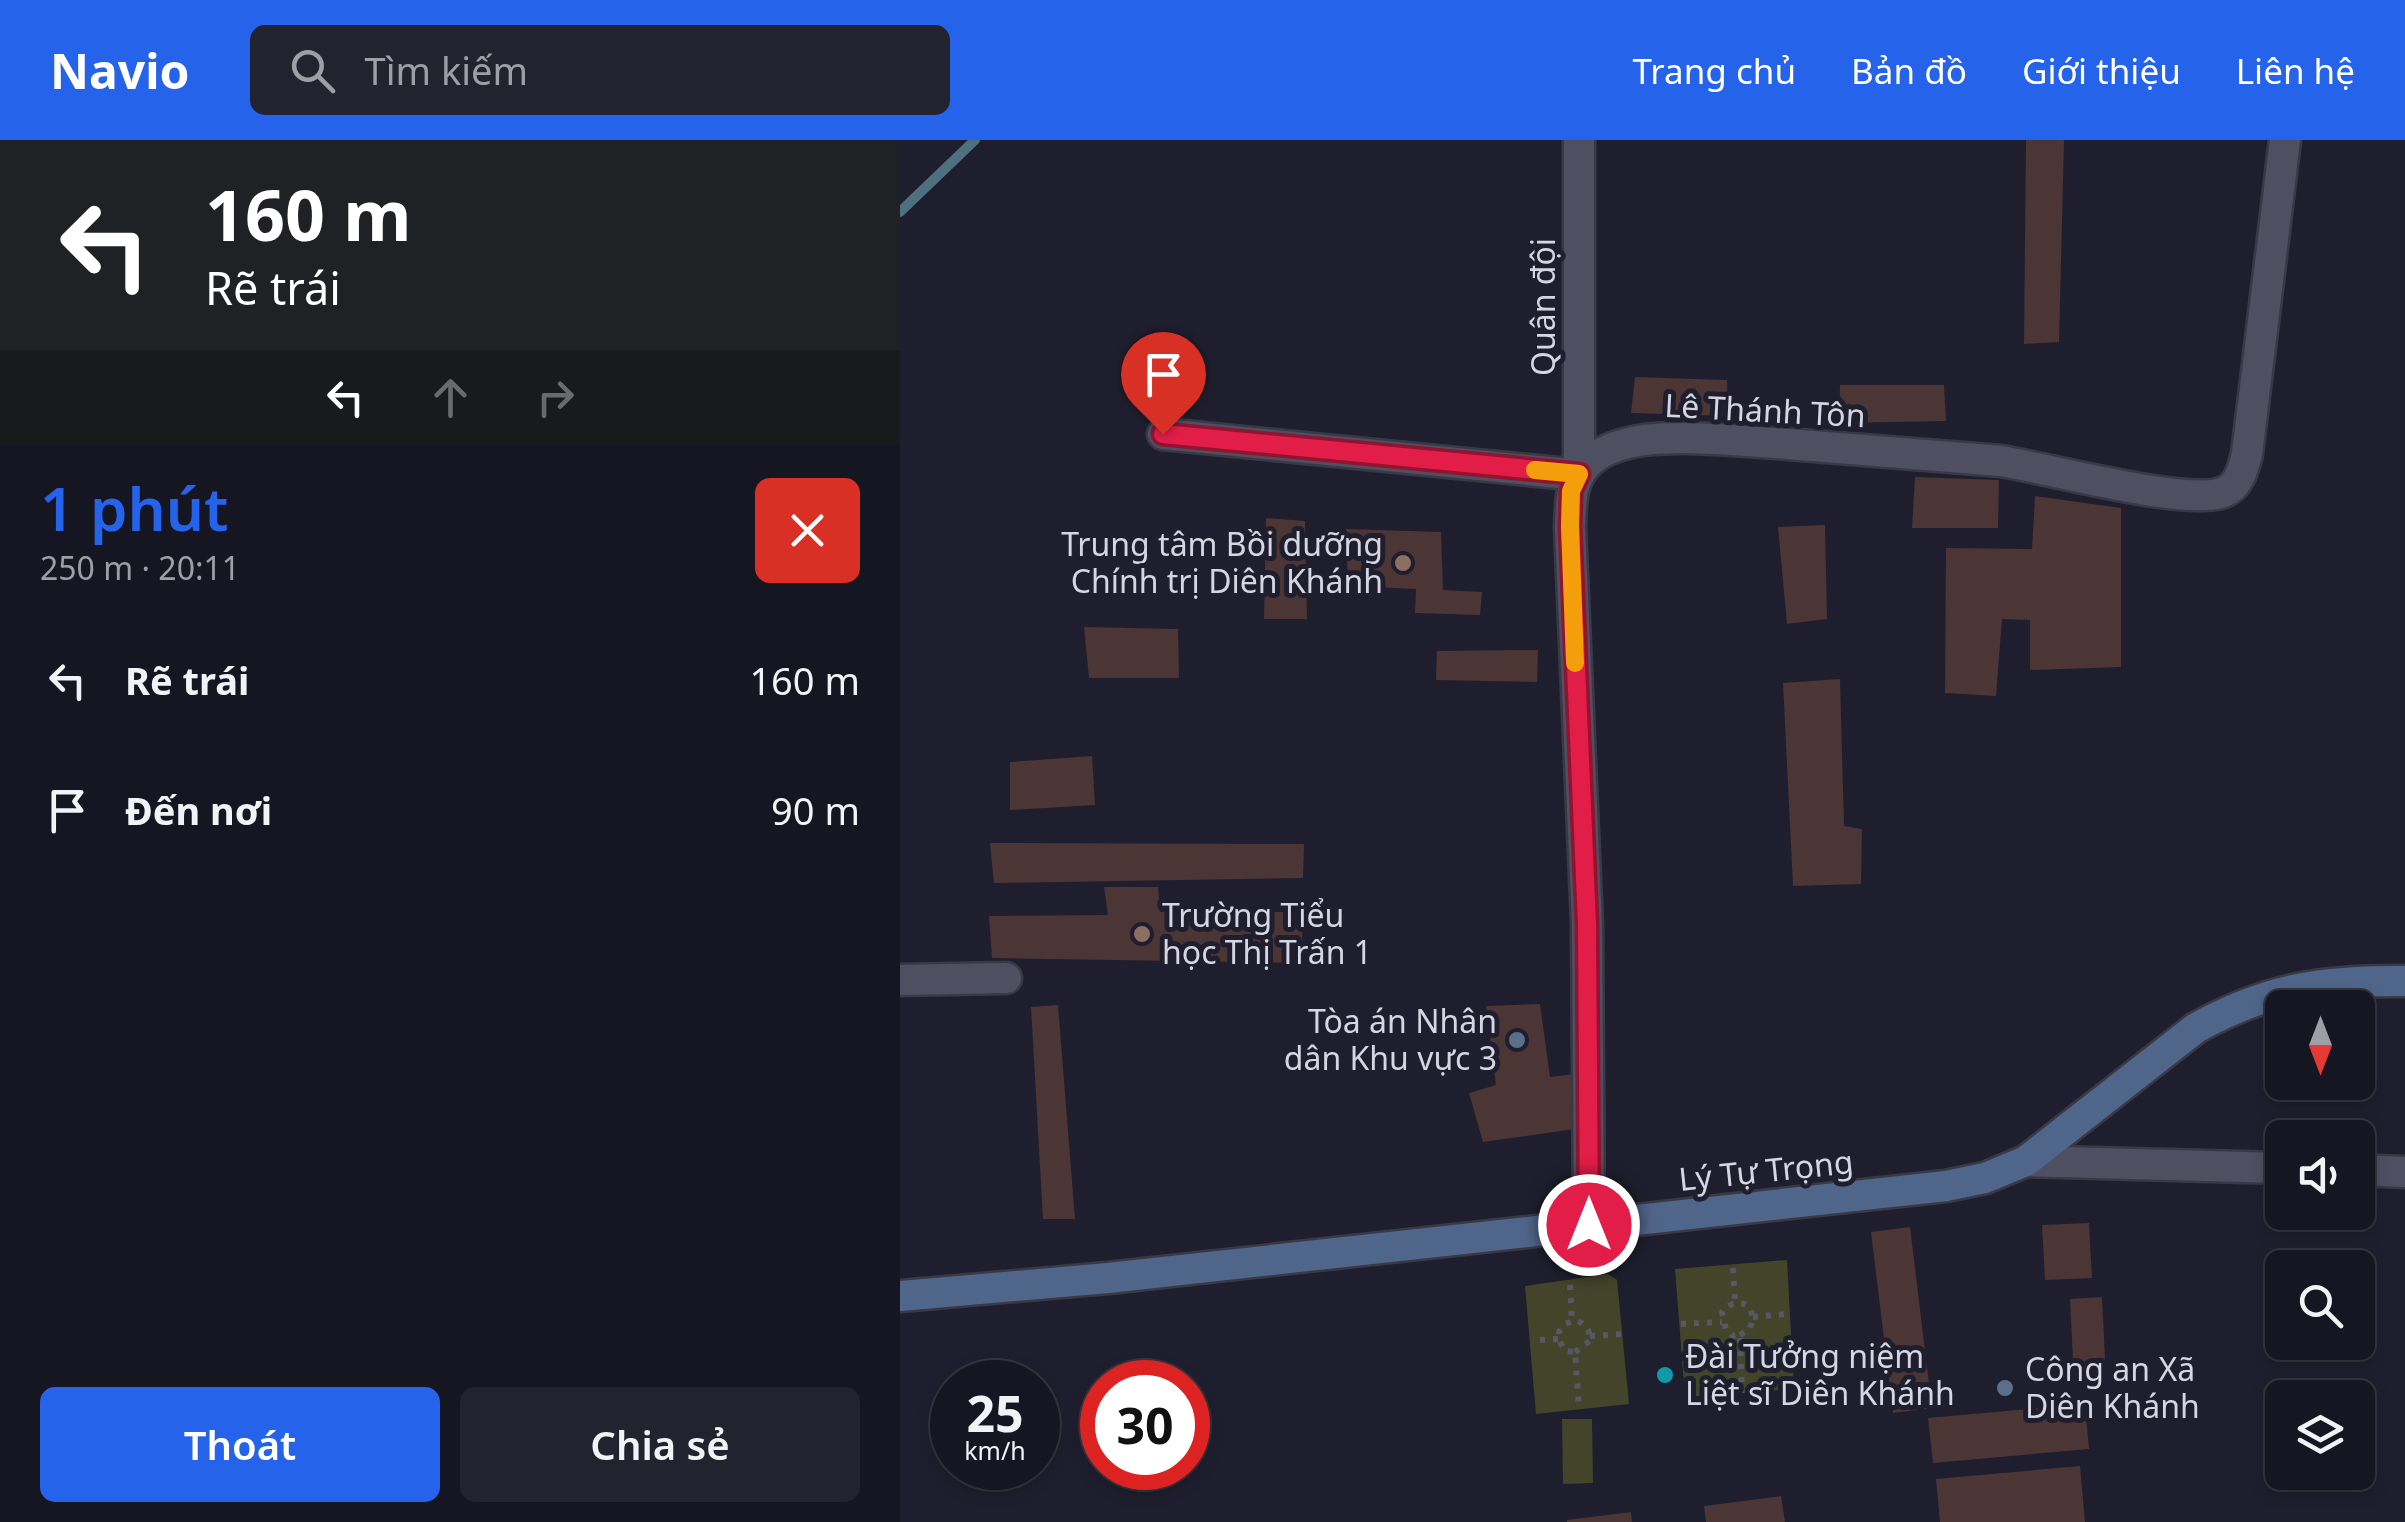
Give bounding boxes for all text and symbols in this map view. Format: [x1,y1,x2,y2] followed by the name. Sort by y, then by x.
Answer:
[250,25,950,115] search box
[50,38,190,103] text: Navio
[285,43,340,98] icon: search
[365,44,528,96] text: Tìm kiếm
[1633,47,1796,94] text: Trang chủ
[1851,47,1967,94] text: Bản đồ
[2022,47,2181,94] text: Giới thiệu
[2236,47,2355,94] text: Liên hệ
[205,166,412,262] text: 160 m
[40,180,170,310] icon: left
[1521,238,1564,376] street label: Quân đội
[205,257,341,318] text: Rẽ trái
[1121,332,1206,435] pin
[1136,347,1191,402] icon: arrive
[318,370,373,425] icon: left
[423,370,478,425] icon: ahead
[528,370,583,425] icon: right
[1663,383,1867,436] street label: Lê Thánh Tôn
[40,467,228,549] text: 1 phút
[755,478,860,583] button: close
[1061,522,1383,602] place label: Trung tâm Bồi dưỡng Chính trị Diên Khánh
[40,546,240,589] text: 250 m · 20:11
[1392,552,1414,574] marker: Trung tâm Bồi dưỡng Chính trị Diên Khánh
[40,653,95,708] icon: left
[125,654,249,706] text: Rẽ trái
[749,654,860,706] text: 160 m
[40,783,95,838] icon: arrive
[125,784,272,836] text: Đến nơi
[771,784,860,836] text: 90 m
[1162,893,1372,973] place label: Trường Tiểu học Thị Trấn 1
[1131,923,1153,945] marker: Trường Tiểu học Thị Trấn 1
[2265,990,2375,1100] north arrow
[2265,990,2375,1490] map controls
[1284,999,1497,1079] place label: Tòa án Nhân dân Khu vực 3
[1506,1029,1528,1051] marker: Tòa án Nhân dân Khu vực 3
[2265,1120,2375,1230] button: sound
[1677,1139,1855,1200] street label: Lý Tự Trọng
[1537,1173,1641,1277] position arrow
[2265,1250,2375,1360] button: search
[1685,1334,1955,1414] place label: Đài Tưởng niệm Liệt sĩ Diên Khánh
[2025,1347,2200,1427] place label: Công an Xã Diên Khánh
[1080,1360,1210,1490] speed limit sign: 30
[1654,1364,1676,1386] marker: Đài Tưởng niệm Liệt sĩ Diên Khánh
[1994,1377,2016,1399] marker: Công an Xã Diên Khánh
[966,1379,1024,1447] text: 25
[2265,1380,2375,1490] button: layers
[40,1387,440,1502] button: Thoát
[460,1387,860,1502] button: Chia sẻ
[964,1433,1026,1467] text: km/h

